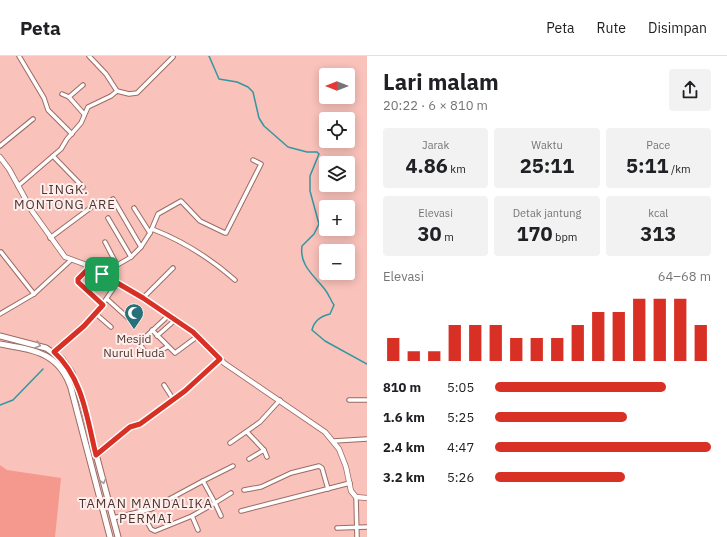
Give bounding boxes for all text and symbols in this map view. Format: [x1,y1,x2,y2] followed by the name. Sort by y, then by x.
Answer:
[20,16,61,40] text: Peta
[546,19,575,37] text: Peta
[597,19,626,37] text: Rute
[648,19,707,37] text: Disimpan
[383,67,499,96] text: Lari malam
[319,68,355,104] north arrow
[319,68,355,280] map controls
[669,69,711,111] button: share
[383,97,488,114] text: 20:22 · 6 × 810 m
[319,112,355,148] button: locate
[422,138,449,152] text: Jarak
[531,138,563,152] text: Waktu
[646,138,670,152] text: Pace
[406,152,448,179] text: 4.86
[520,152,574,179] text: 25:11
[626,152,669,179] text: 5:11
[319,156,355,192] button: layers
[448,162,466,176] text: km
[669,162,691,176] text: /km
[14,181,116,213] district label: LINGK. MONTONG ARE
[319,200,355,236] button: +
[418,206,453,220] text: Elevasi
[513,206,581,220] text: Detak jantung
[648,206,668,220] text: kcal
[418,220,442,247] text: 30
[517,220,553,247] text: 170
[640,220,676,247] text: 313
[442,230,454,244] text: m
[553,230,577,244] text: bpm
[319,244,355,280] button: −
[85,257,119,291] pin
[91,263,113,285] icon: arrive
[383,268,424,285] text: Elevasi
[658,268,711,285] text: 64–68 m
[123,302,145,330] mosque icon: Mesjid Nurul Huda
[103,331,165,360] place label: Mesjid Nurul Huda
[34,340,41,349] one-way arrow
[383,379,421,396] text: 810 m
[447,379,474,396] text: 5:05
[383,409,425,426] text: 1.6 km
[447,409,474,426] text: 5:25
[383,439,425,456] text: 2.4 km
[447,439,474,456] text: 4:47
[383,469,425,486] text: 3.2 km
[447,469,474,486] text: 5:26
[98,477,107,484] one-way arrow
[79,495,213,527] district label: TAMAN MANDALIKA PERMAI

